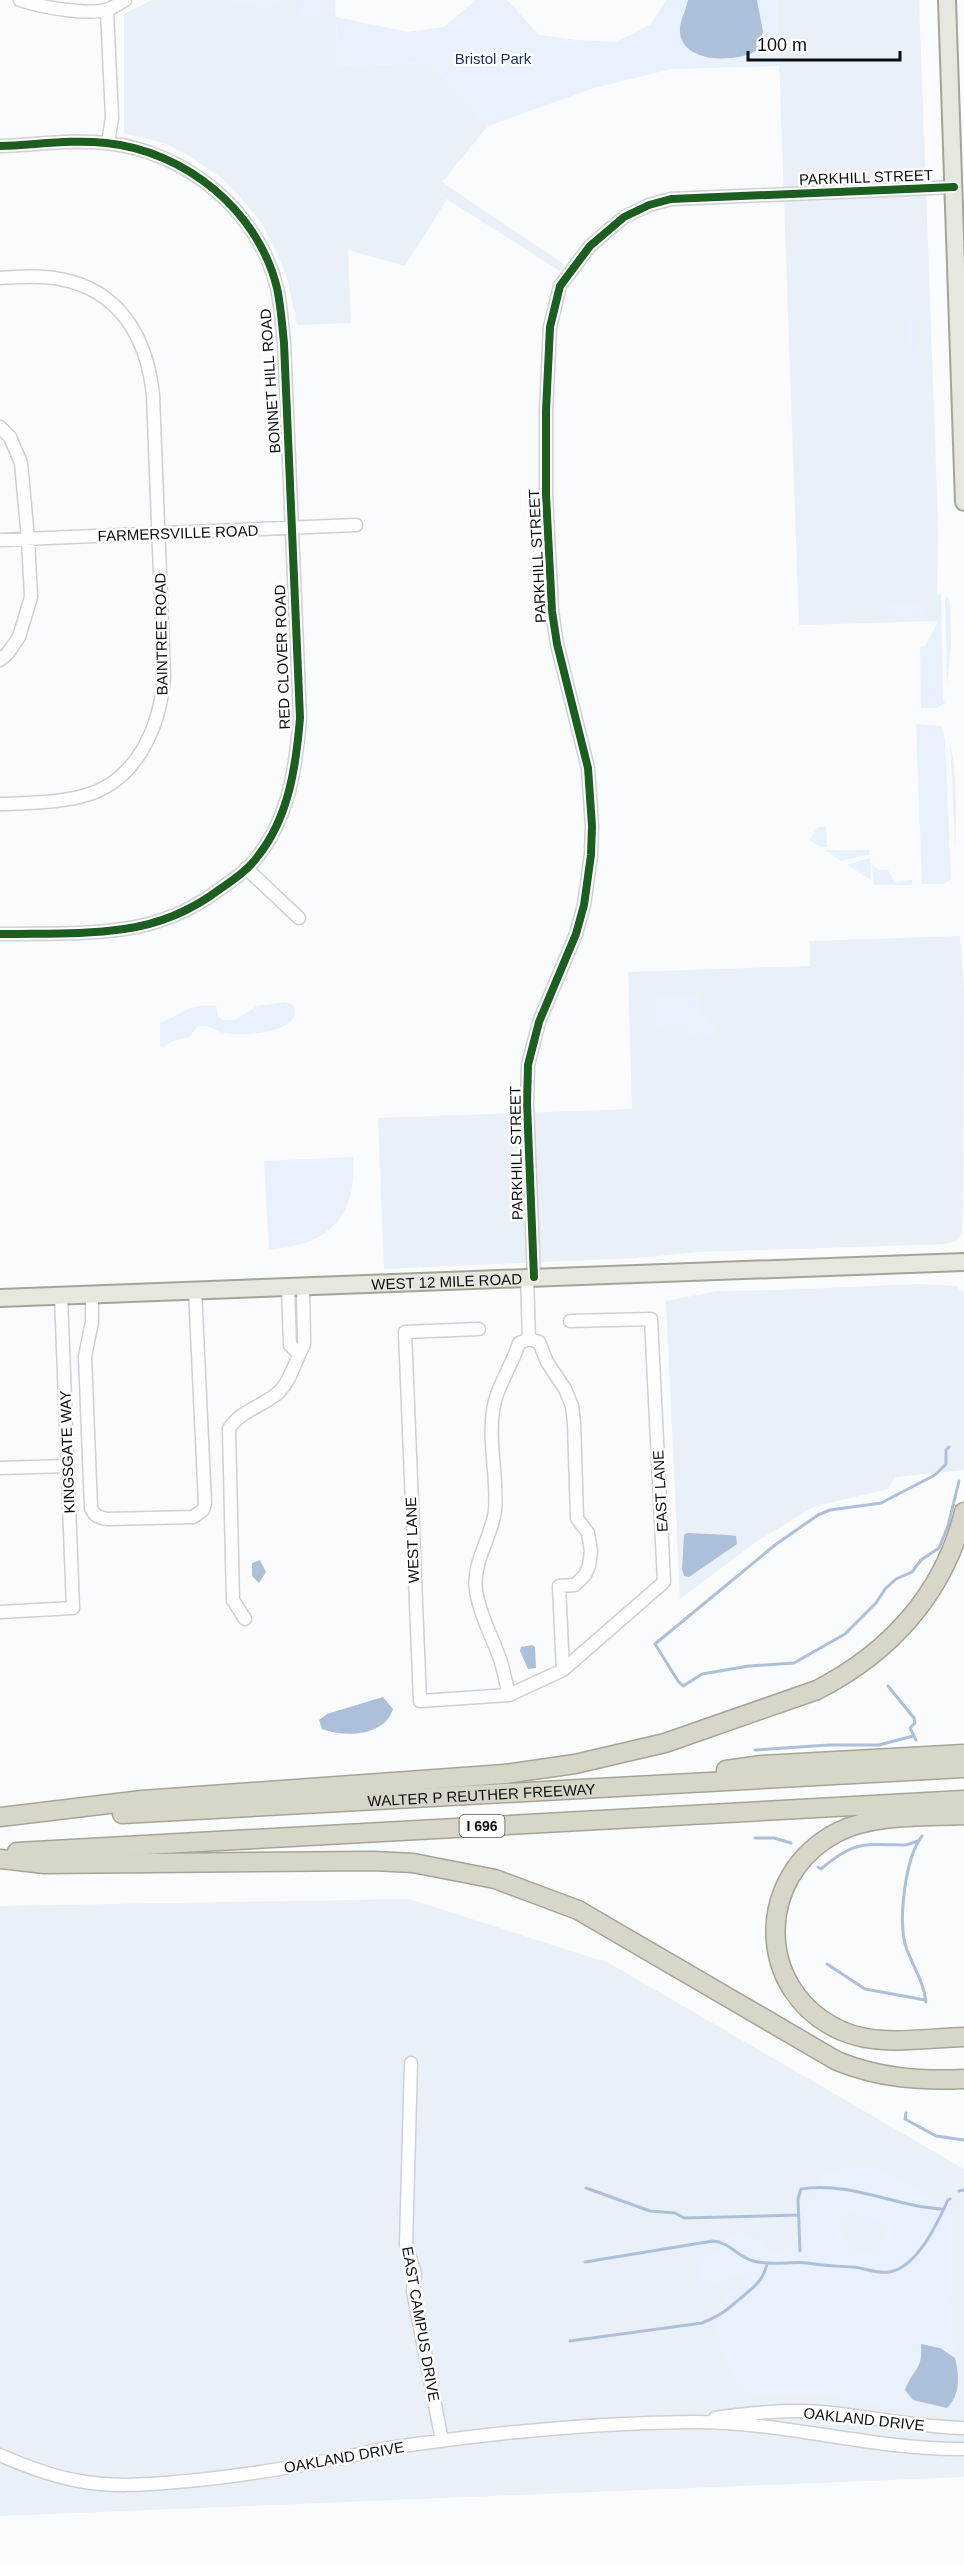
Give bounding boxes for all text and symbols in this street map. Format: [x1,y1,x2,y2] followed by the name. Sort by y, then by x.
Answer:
[748,24,900,62] scale bar
[757,35,807,55] text: 100 m
[455,50,532,67] park label: Bristol Park
[799,166,933,188] street label: PARKHILL STREET
[256,308,284,454] street label: BONNET HILL ROAD
[525,489,549,623] street label: PARKHILL STREET
[97,522,259,544] street label: FARMERSVILLE ROAD
[151,572,171,695] street label: BAINTREE ROAD
[271,584,293,730] street label: RED CLOVER ROAD
[506,1086,526,1220] street label: PARKHILL STREET
[371,1270,522,1292] street label: WEST 12 MILE ROAD
[56,1390,78,1514] street label: KINGSGATE WAY
[649,1449,671,1533] street label: EAST LANE
[402,1497,422,1583] street label: WEST LANE
[367,1780,596,1809] street label: WALTER P REUTHER FREEWAY
[460,1815,504,1837] road number: I 696
[399,2245,443,2403] street label: EAST CAMPUS DRIVE
[803,2404,925,2434] street label: OAKLAND DRIVE
[283,2438,405,2476] street label: OAKLAND DRIVE

